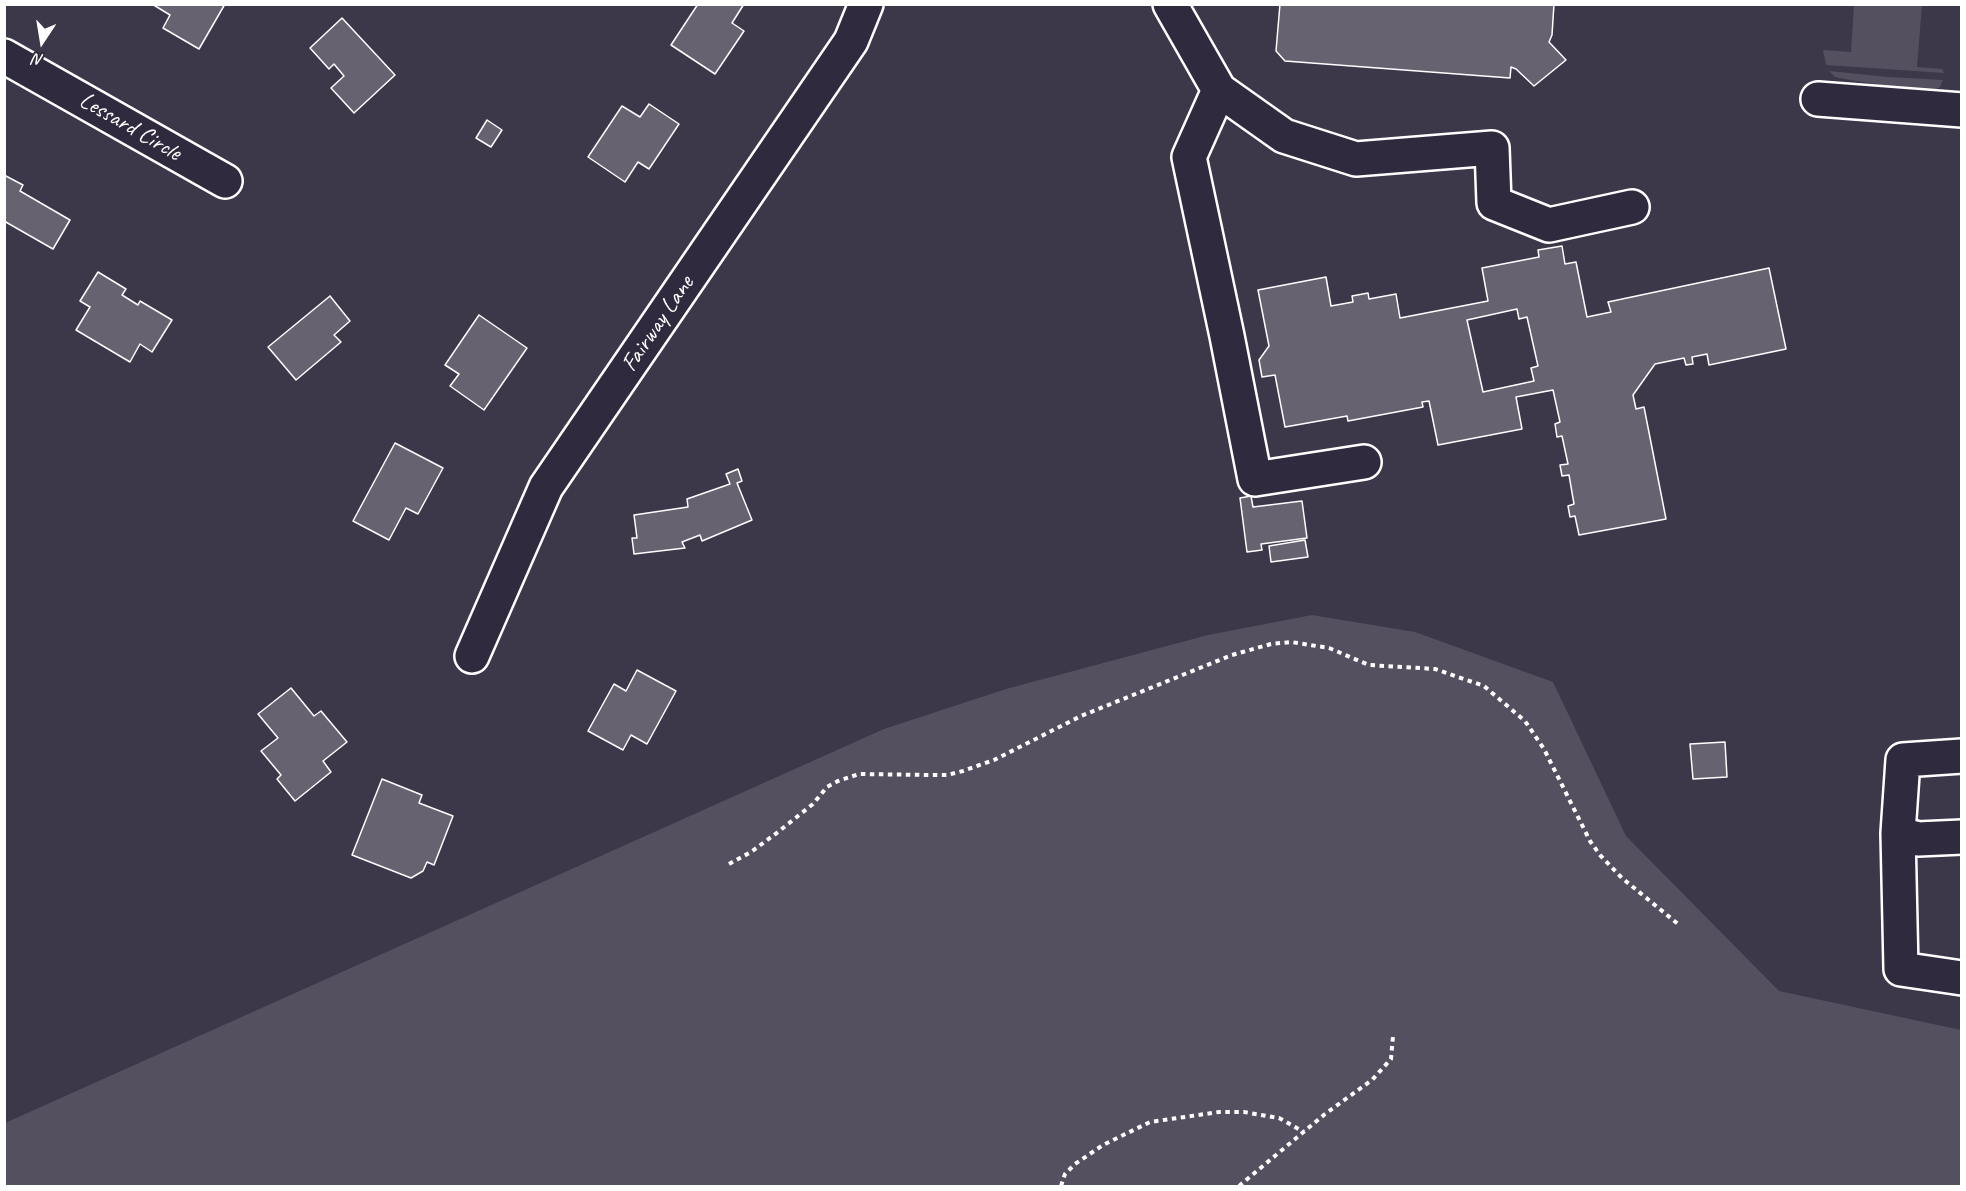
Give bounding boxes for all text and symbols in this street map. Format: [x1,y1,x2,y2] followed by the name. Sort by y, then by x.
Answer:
[12,12,72,72] north arrow
[31,49,45,70] text: N
[74,86,186,168] street label: Lessard Circle
[615,271,701,377] street label: Fairway Lane

